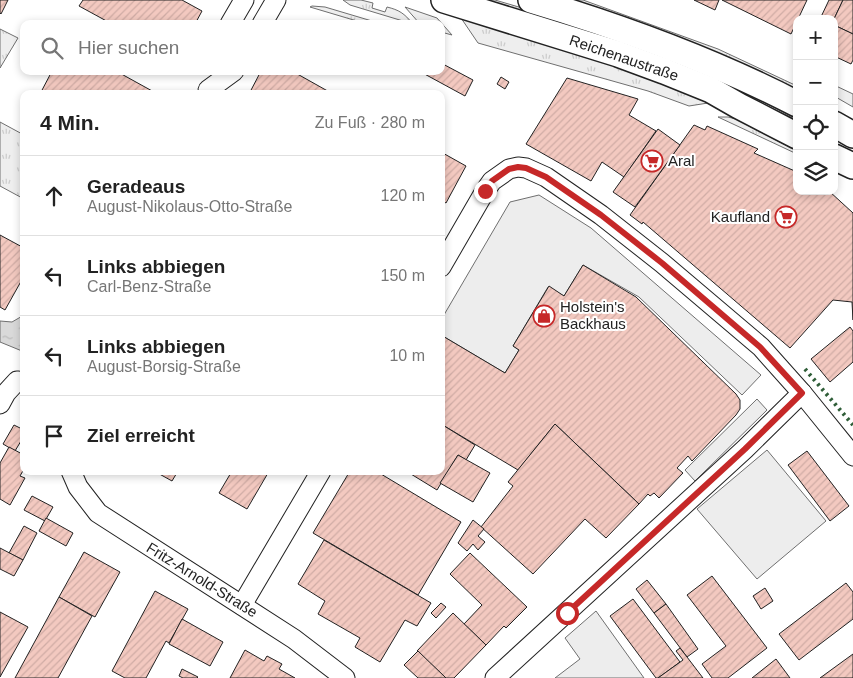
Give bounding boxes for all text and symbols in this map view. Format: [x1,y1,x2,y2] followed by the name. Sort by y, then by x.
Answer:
[793,15,838,195] map controls
[793,15,838,60] button: +
[20,20,445,75] search box
[567,31,681,84] street label: Reichenaustraße
[38,34,66,62] icon: search
[78,37,179,58] text: Hier suchen
[793,60,838,105] button: −
[793,105,838,150] button: locate
[40,111,100,134] text: 4 Min.
[315,114,425,131] text: Zu Fuß · 280 m
[640,149,664,173] supermarket icon: Aral
[793,150,838,195] button: layers
[668,152,695,169] place label: Aral
[87,176,185,197] text: Geradeaus
[474,180,497,203] route end
[40,182,68,210] icon: ahead
[381,187,425,204] text: 120 m
[87,198,292,215] text: August-Nikolaus-Otto-Straße
[774,205,798,229] supermarket icon: Kaufland
[711,208,770,225] place label: Kaufland
[87,256,225,277] text: Links abbiegen
[40,262,68,290] icon: left
[381,267,425,284] text: 150 m
[87,278,211,295] text: Carl-Benz-Straße
[560,298,626,332] place label: Holstein's Backhaus
[532,304,556,328] shop icon: Holstein's Backhaus
[87,336,225,357] text: Links abbiegen
[40,342,68,370] icon: left
[389,347,425,364] text: 10 m
[87,358,241,375] text: August-Borsig-Straße
[40,422,68,450] icon: arrive
[87,425,195,446] text: Ziel erreicht
[144,539,261,621] street label: Fritz-Arnold-Straße
[556,602,579,625] route start

